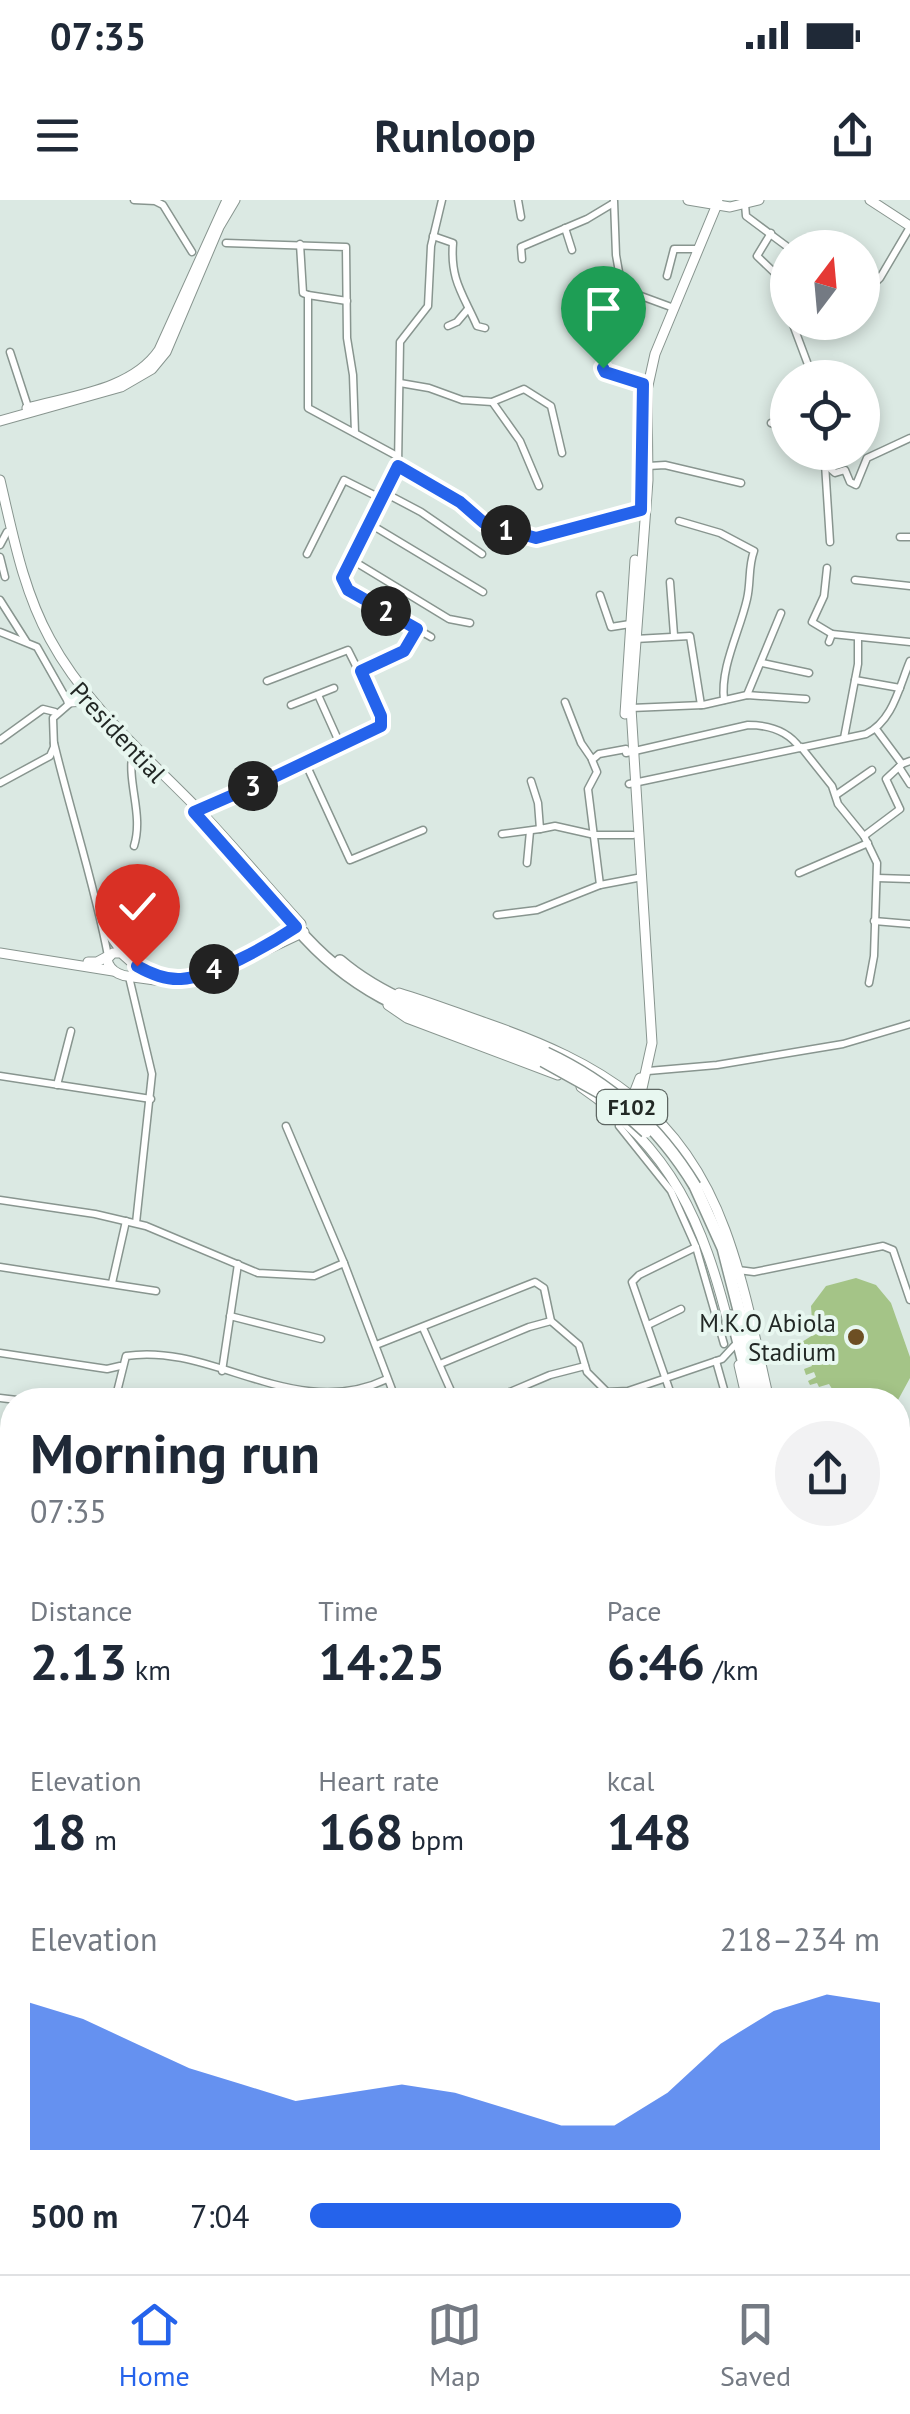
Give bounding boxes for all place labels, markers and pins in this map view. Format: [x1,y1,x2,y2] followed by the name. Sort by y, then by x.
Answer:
[561,266,646,369] pin
[481,505,531,555] pin: 1
[361,586,411,636] pin: 2
[228,761,278,811] pin: 3
[95,864,180,967] pin
[189,944,239,994] pin: 4
[699,1307,836,1368] place label: M.K.O Abiola Stadium
[845,1326,867,1348] marker: M.K.O Abiola Stadium

